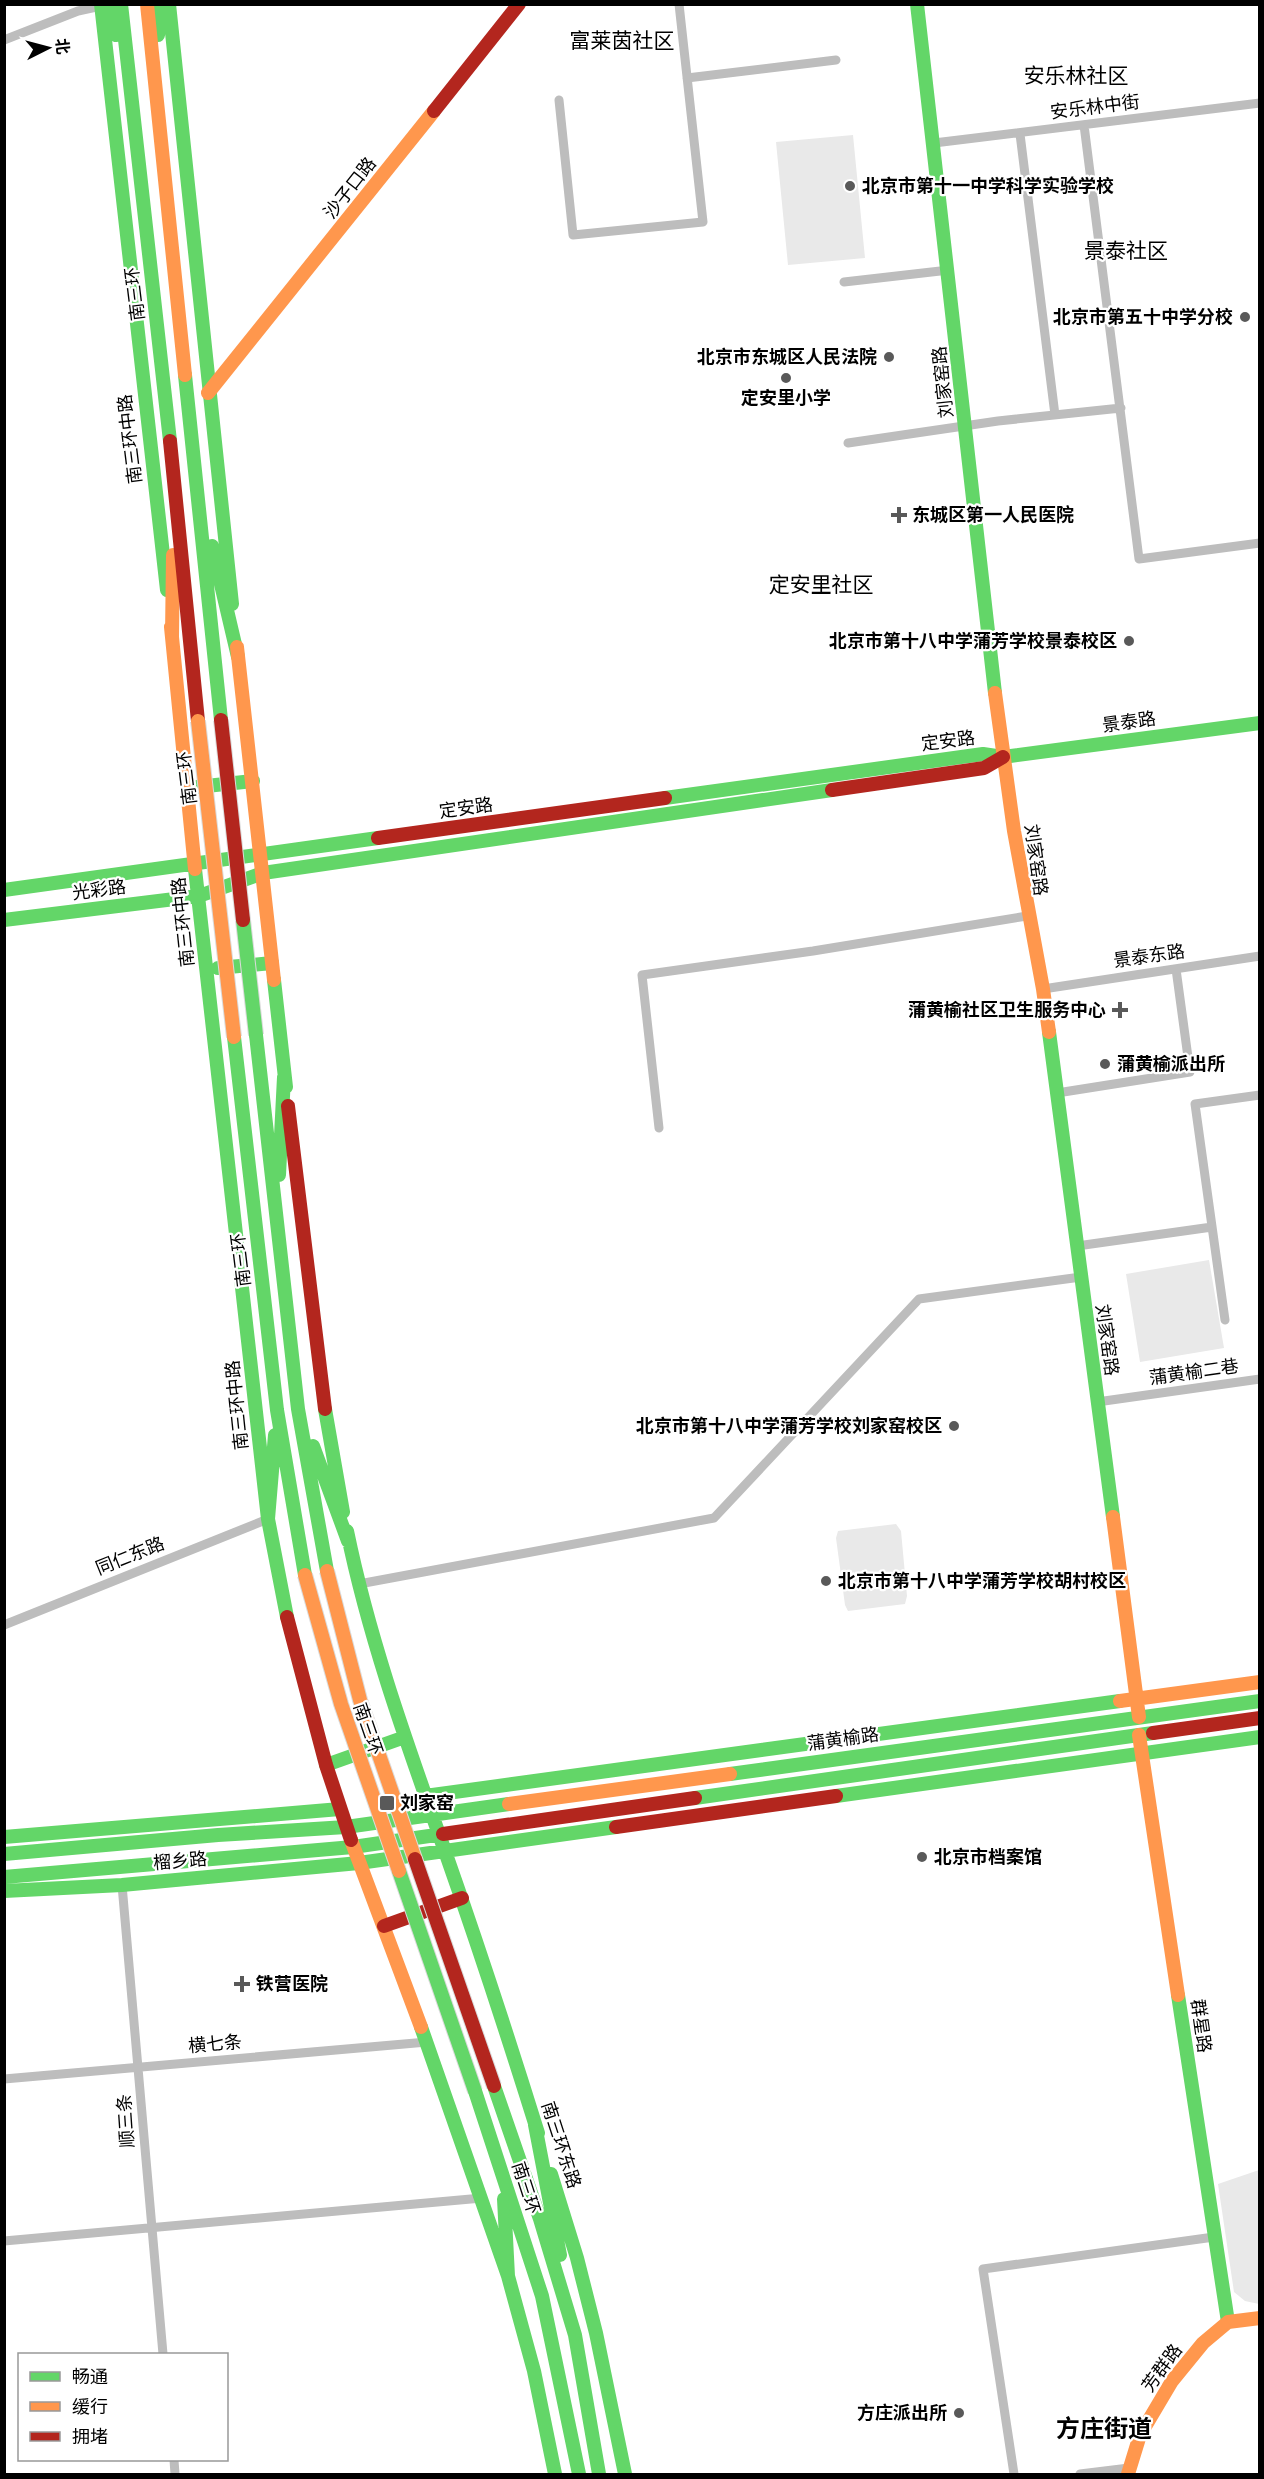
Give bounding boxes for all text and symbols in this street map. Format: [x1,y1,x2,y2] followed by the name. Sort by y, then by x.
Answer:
[18,18,78,78] north arrow
[570,28,675,52] district label: 富莱茵社区
[53,38,73,55] text: 北
[1024,63,1129,87] district label: 安乐林社区
[1049,91,1141,122] street label: 安乐林中街
[319,153,380,223] street label: 沙子口路
[862,175,1114,196] place label: 北京市第十一中学科学实验学校
[843,179,857,193] marker: 北京市第十一中学科学实验学校
[1084,238,1168,262] district label: 景泰社区
[121,266,148,322] street label: 南三环
[1053,306,1233,327] place label: 北京市第五十中学分校
[1238,310,1252,324] marker: 北京市第五十中学分校
[928,345,957,419] street label: 刘家窑路
[697,346,877,367] place label: 北京市东城区人民法院
[882,350,896,364] marker: 北京市东城区人民法院
[779,371,793,385] marker: 定安里小学
[741,387,831,408] place label: 定安里小学
[114,393,145,485] street label: 南三环中路
[912,504,1074,525] place label: 东城区第一人民医院
[890,506,908,524] marker: 东城区第一人民医院
[769,572,874,596] district label: 定安里社区
[829,630,1117,651] place label: 北京市第十八中学蒲芳学校景泰校区
[1122,634,1136,648] marker: 北京市第十八中学蒲芳学校景泰校区
[1101,707,1157,736] street label: 景泰路
[920,727,976,754] street label: 定安路
[173,750,200,806] street label: 南三环
[438,793,494,822] street label: 定安路
[1021,823,1052,897] street label: 刘家窑路
[71,876,127,903] street label: 光彩路
[167,876,198,968] street label: 南三环中路
[1112,940,1186,971] street label: 景泰东路
[908,999,1106,1020] place label: 蒲黄榆社区卫生服务中心
[1111,1001,1129,1019] marker: 蒲黄榆社区卫生服务中心
[1117,1053,1225,1074] place label: 蒲黄榆派出所
[1098,1057,1112,1071] marker: 蒲黄榆派出所
[227,1232,254,1288] street label: 南三环
[1092,1303,1123,1377] street label: 刘家窑路
[1148,1355,1240,1388] street label: 蒲黄榆二巷
[221,1359,252,1451] street label: 南三环中路
[636,1415,942,1436] place label: 北京市第十八中学蒲芳学校刘家窑校区
[947,1419,961,1433] marker: 北京市第十八中学蒲芳学校刘家窑校区
[93,1532,167,1579] street label: 同仁东路
[838,1570,1126,1591] place label: 北京市第十八中学蒲芳学校胡村校区
[819,1574,833,1588] marker: 北京市第十八中学蒲芳学校胡村校区
[350,1700,387,1758] street label: 南三环
[806,1723,880,1754] street label: 蒲黄榆路
[400,1792,454,1813] place label: 刘家窑
[378,1794,396,1812] marker: 刘家窑
[934,1846,1042,1867] place label: 北京市档案馆
[152,1848,208,1873] street label: 榴乡路
[915,1850,929,1864] marker: 北京市档案馆
[256,1973,328,1994] place label: 铁营医院
[233,1975,251,1993] marker: 铁营医院
[1187,1998,1216,2054] street label: 群星路
[187,2031,243,2056] street label: 横七条
[113,2093,138,2149] street label: 顺三条
[538,2099,585,2191] street label: 南三环东路
[508,2159,545,2217] street label: 南三环
[1137,2340,1186,2396] street label: 芳群路
[18,2353,228,2461] legend
[72,2366,108,2387] text: 畅通
[72,2396,108,2417] text: 缓行
[857,2402,947,2423] place label: 方庄派出所
[952,2406,966,2420] marker: 方庄派出所
[1056,2415,1152,2442] district label: 方庄街道
[72,2426,108,2447] text: 拥堵

